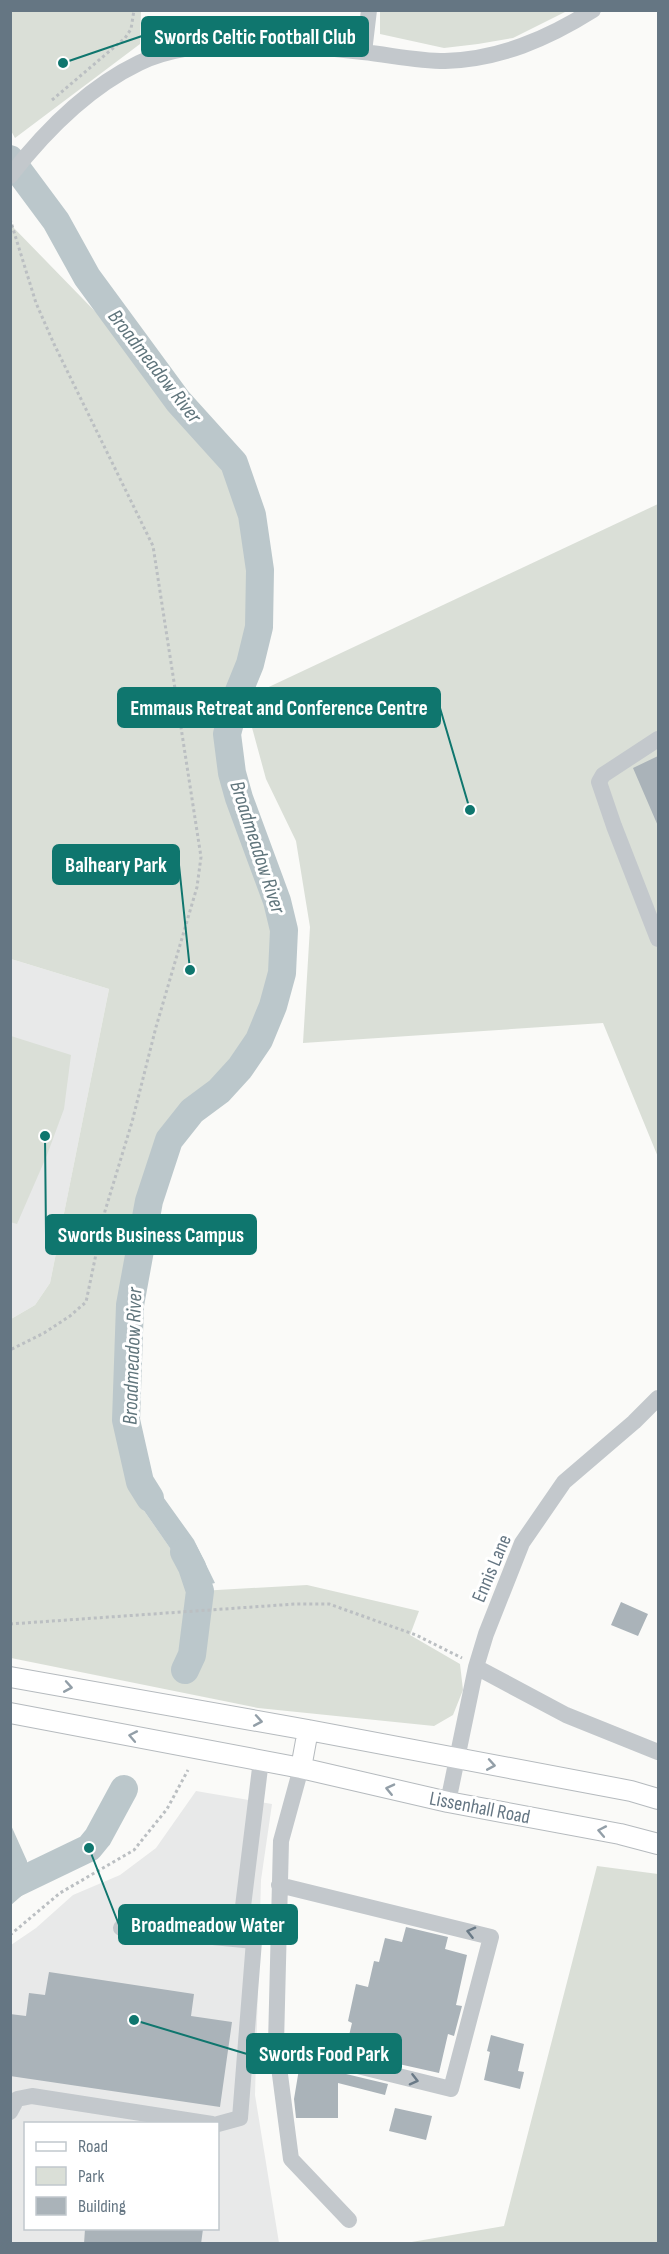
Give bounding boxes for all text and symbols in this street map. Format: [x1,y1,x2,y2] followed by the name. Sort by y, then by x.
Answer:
[142,17,368,56] callout: Swords Celtic Football Club
[154,25,356,50] text: Swords Celtic Football Club
[102,304,207,429] water label: Broadmeadow River
[118,688,440,727] callout: Emmaus Retreat and Conference Centre
[130,696,428,721] text: Emmaus Retreat and Conference Centre
[224,778,291,917] water label: Broadmeadow River
[53,845,179,884] callout: Balheary Park
[65,853,167,878] text: Balheary Park
[46,1215,256,1254] callout: Swords Business Campus
[58,1223,244,1248] text: Swords Business Campus
[118,1286,147,1425] water label: Broadmeadow River
[467,1531,517,1606] street label: Ennis Lane
[63,1681,73,1693] one-way arrow
[252,1714,262,1727] one-way arrow
[128,1730,137,1742] one-way arrow
[486,1759,495,1771] one-way arrow
[385,1783,395,1796] one-way arrow
[427,1786,532,1829] street label: Lissenhall Road
[597,1825,607,1838] one-way arrow
[119,1905,297,1944] callout: Broadmeadow Water
[131,1913,285,1938] text: Broadmeadow Water
[466,1927,476,1940] one-way arrow
[247,2034,401,2073] callout: Swords Food Park
[259,2042,389,2067] text: Swords Food Park
[408,2073,418,2086] one-way arrow
[24,2122,219,2230] legend
[78,2136,108,2157] text: Road
[78,2166,104,2187] text: Park
[78,2196,126,2217] text: Building

